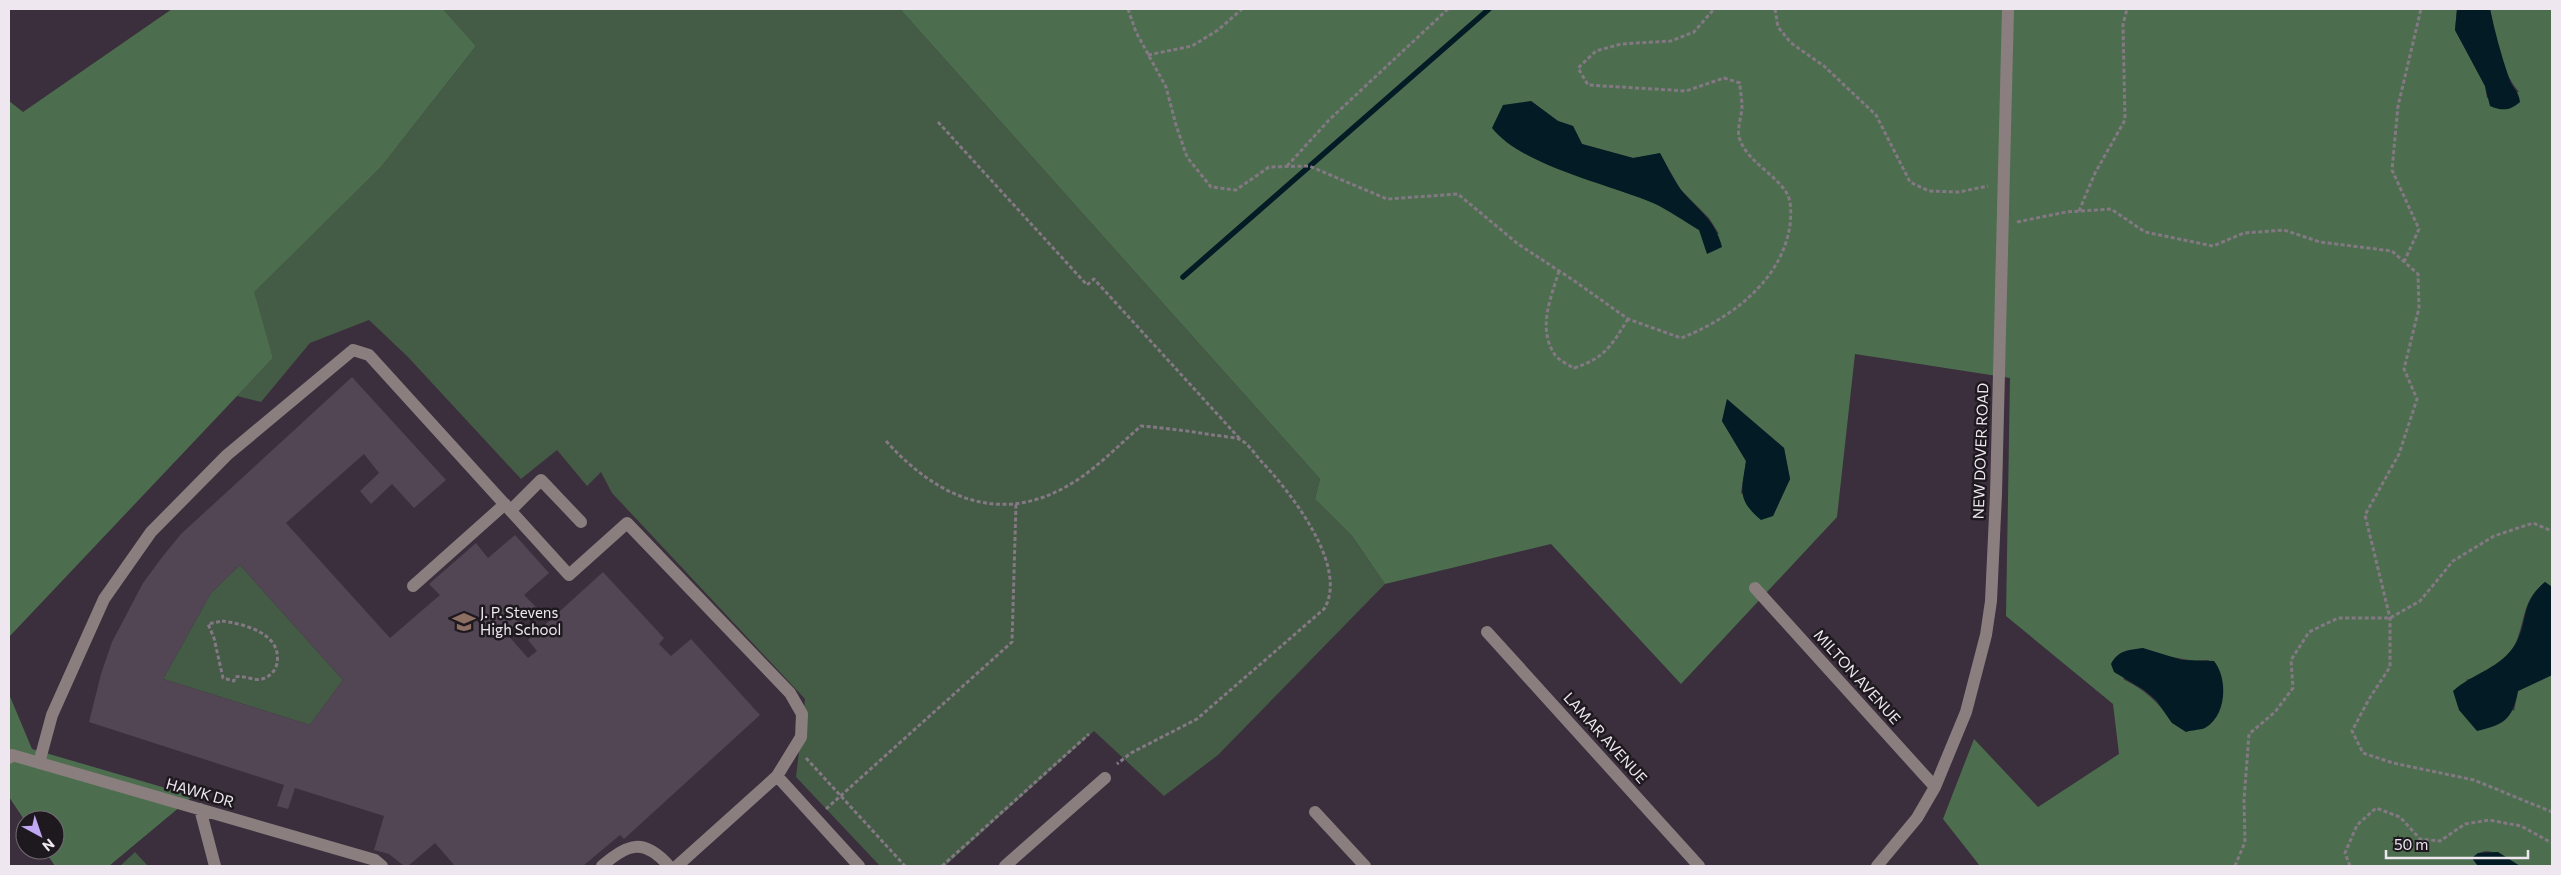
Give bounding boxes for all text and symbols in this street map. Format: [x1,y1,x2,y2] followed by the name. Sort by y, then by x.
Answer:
[1969,382,1991,519] street label: NEW DOVER ROAD
[480,603,561,638] place label: J. P. Stevens High School
[451,609,477,635] school or university icon: J. P. Stevens High School
[1811,625,1905,727] street label: MILTON AVENUE
[1560,688,1651,787] street label: LAMAR AVENUE
[164,774,236,810] street label: HAWK DR
[15,810,65,860] north arrow
[2386,828,2528,860] scale bar
[39,835,58,855] text: N
[2394,835,2428,853] text: 50 m

